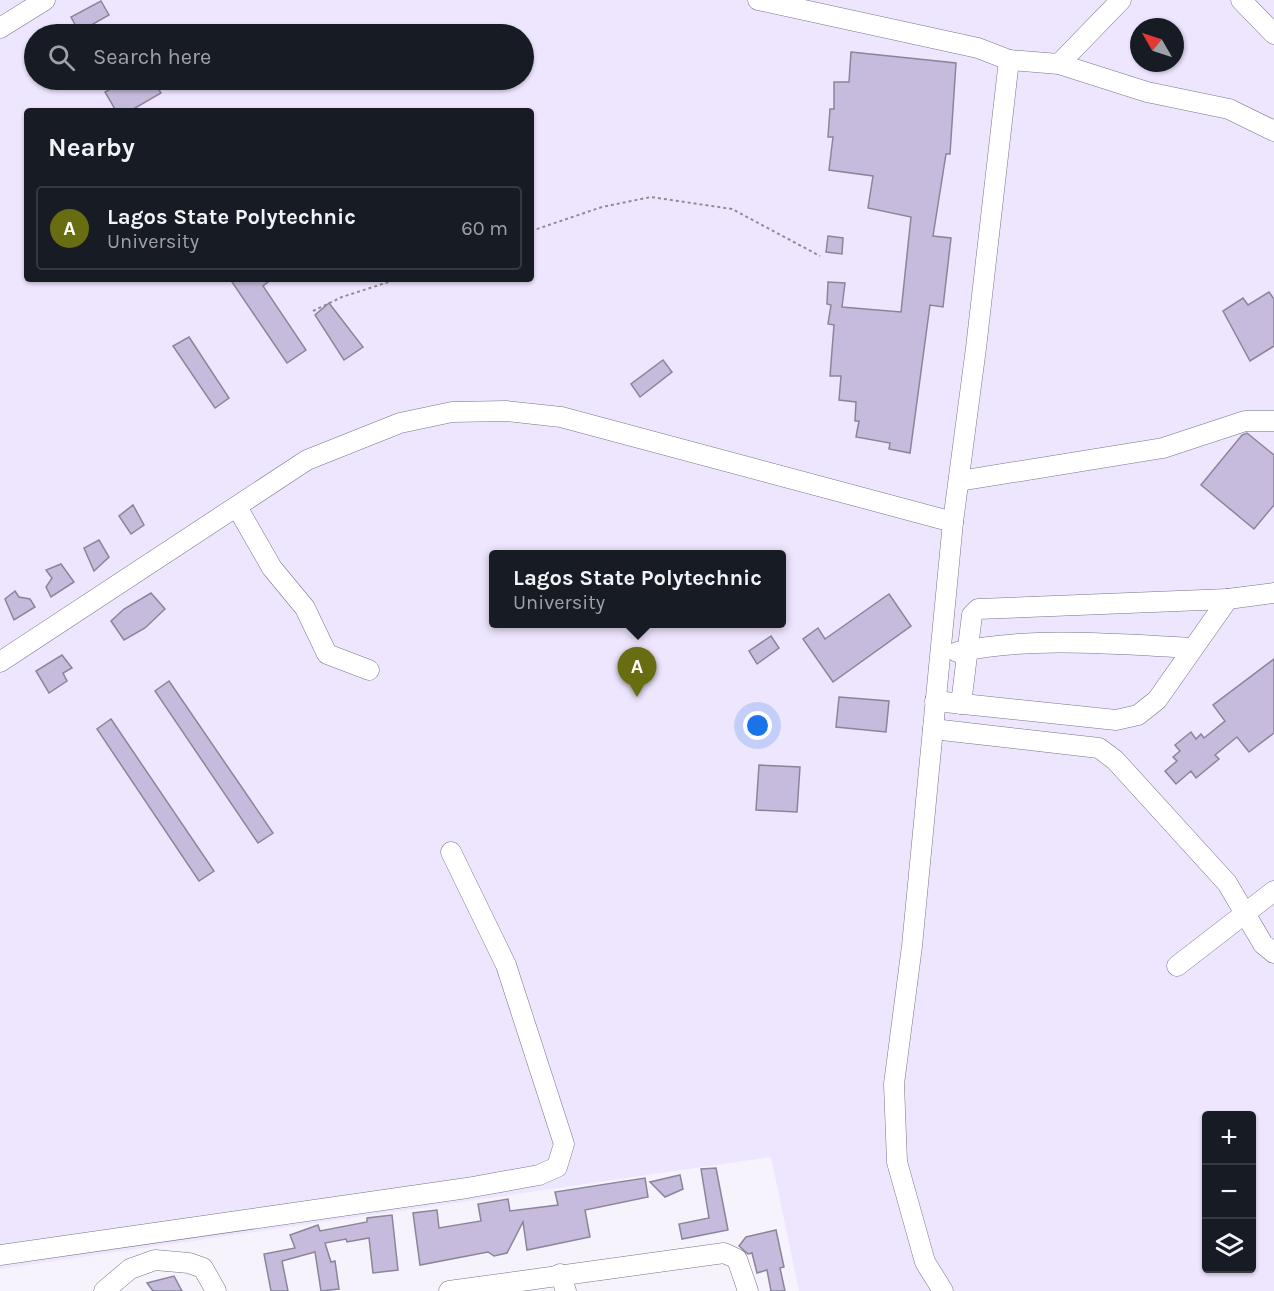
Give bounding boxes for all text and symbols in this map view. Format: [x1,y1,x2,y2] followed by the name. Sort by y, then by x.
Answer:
[1130,18,1184,72] north arrow
[24,24,534,90] search box
[45,41,78,74] icon: search
[93,44,211,70] text: Search here
[48,132,135,163] text: Nearby
[107,204,356,230] text: Lagos State Polytechnic
[63,217,76,240] text: A
[461,217,508,240] text: 60 m
[107,230,199,253] text: University
[489,550,786,628] popup
[513,565,762,591] text: Lagos State Polytechnic
[513,591,605,614] text: University
[618,648,656,697] pin: A
[743,711,772,740] your location
[1202,1111,1256,1273] map controls
[1202,1111,1256,1165] button: +
[1202,1165,1256,1219] button: −
[1202,1219,1256,1273] button: layers

